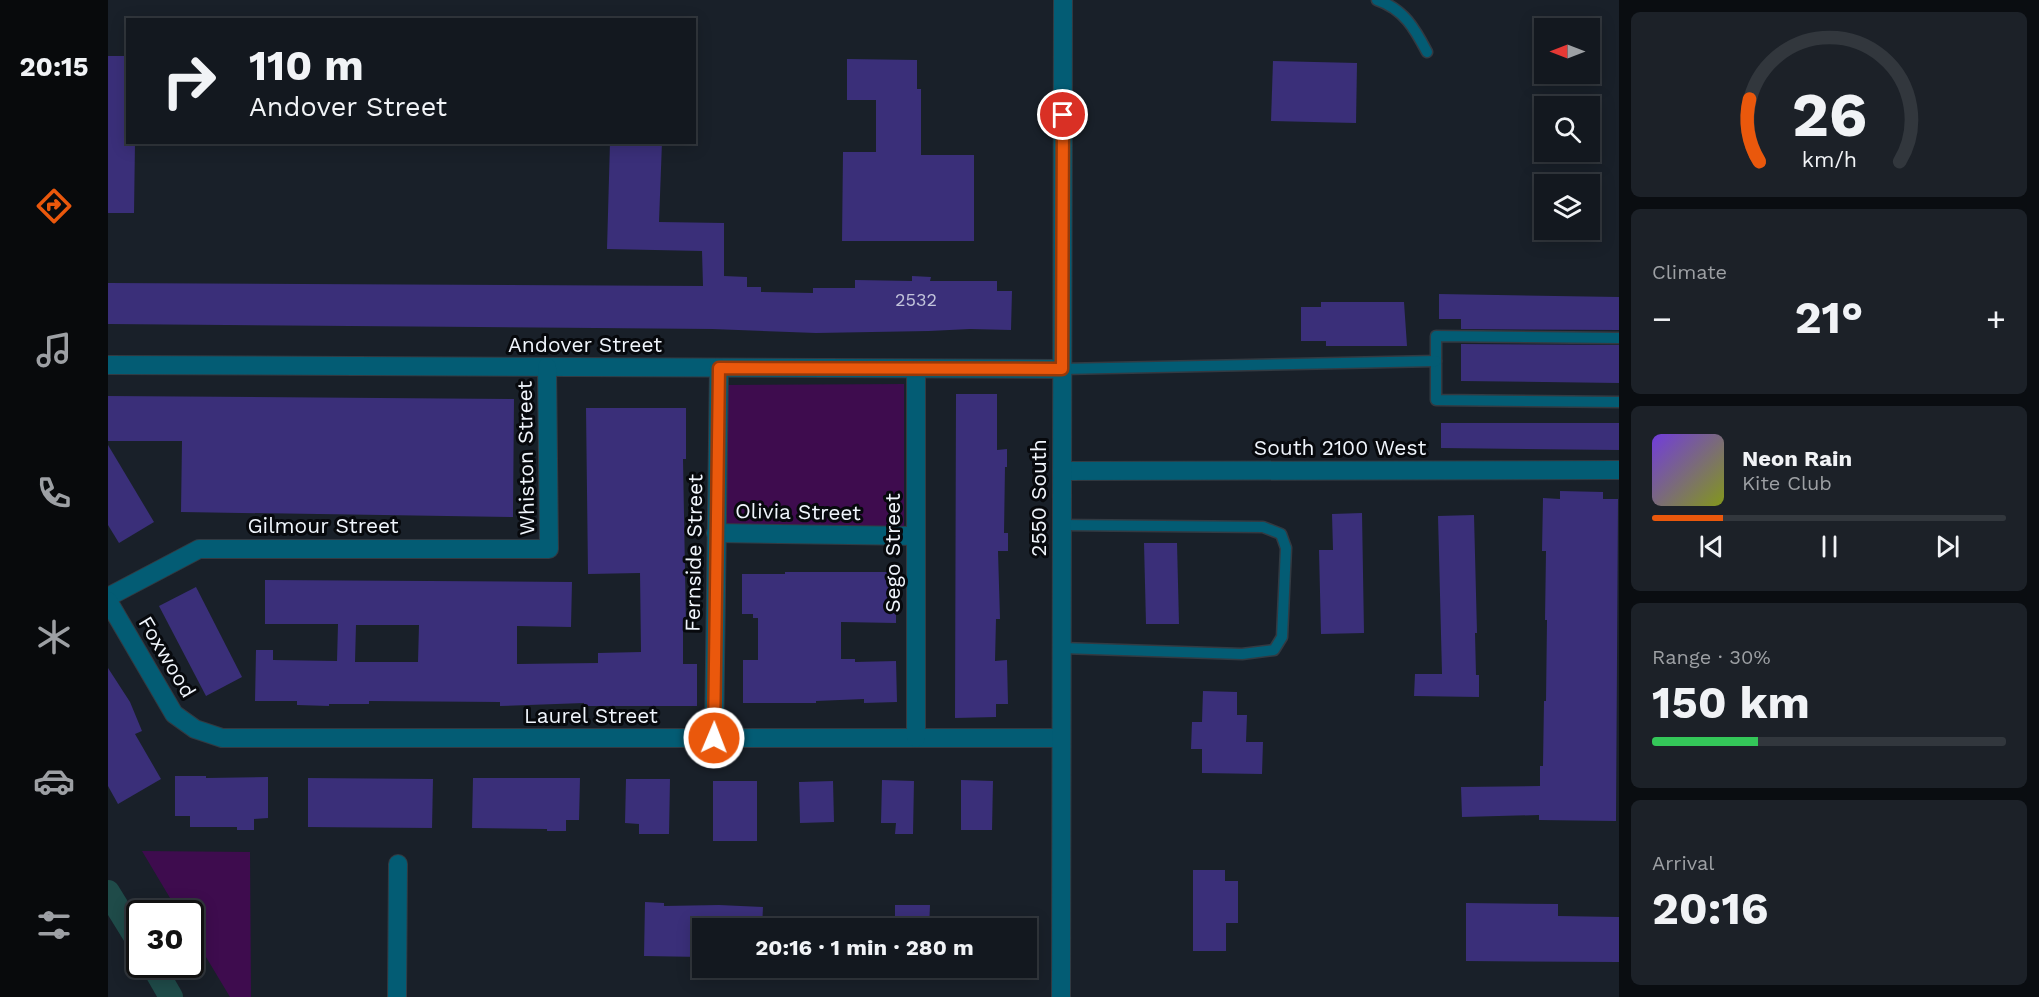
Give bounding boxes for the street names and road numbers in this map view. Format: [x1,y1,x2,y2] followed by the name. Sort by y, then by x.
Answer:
[508,332,662,357] street label: Andover Street
[512,380,539,536] street label: Whiston Street
[1254,435,1427,460] street label: South 2100 West
[1026,439,1051,557] street label: 2550 South
[680,474,707,632] street label: Fernside Street
[880,493,905,613] street label: Sego Street
[735,498,861,525] street label: Olivia Street
[247,513,399,538] street label: Gilmour Street
[133,611,201,702] street label: Foxwood
[524,703,658,728] street label: Laurel Street

